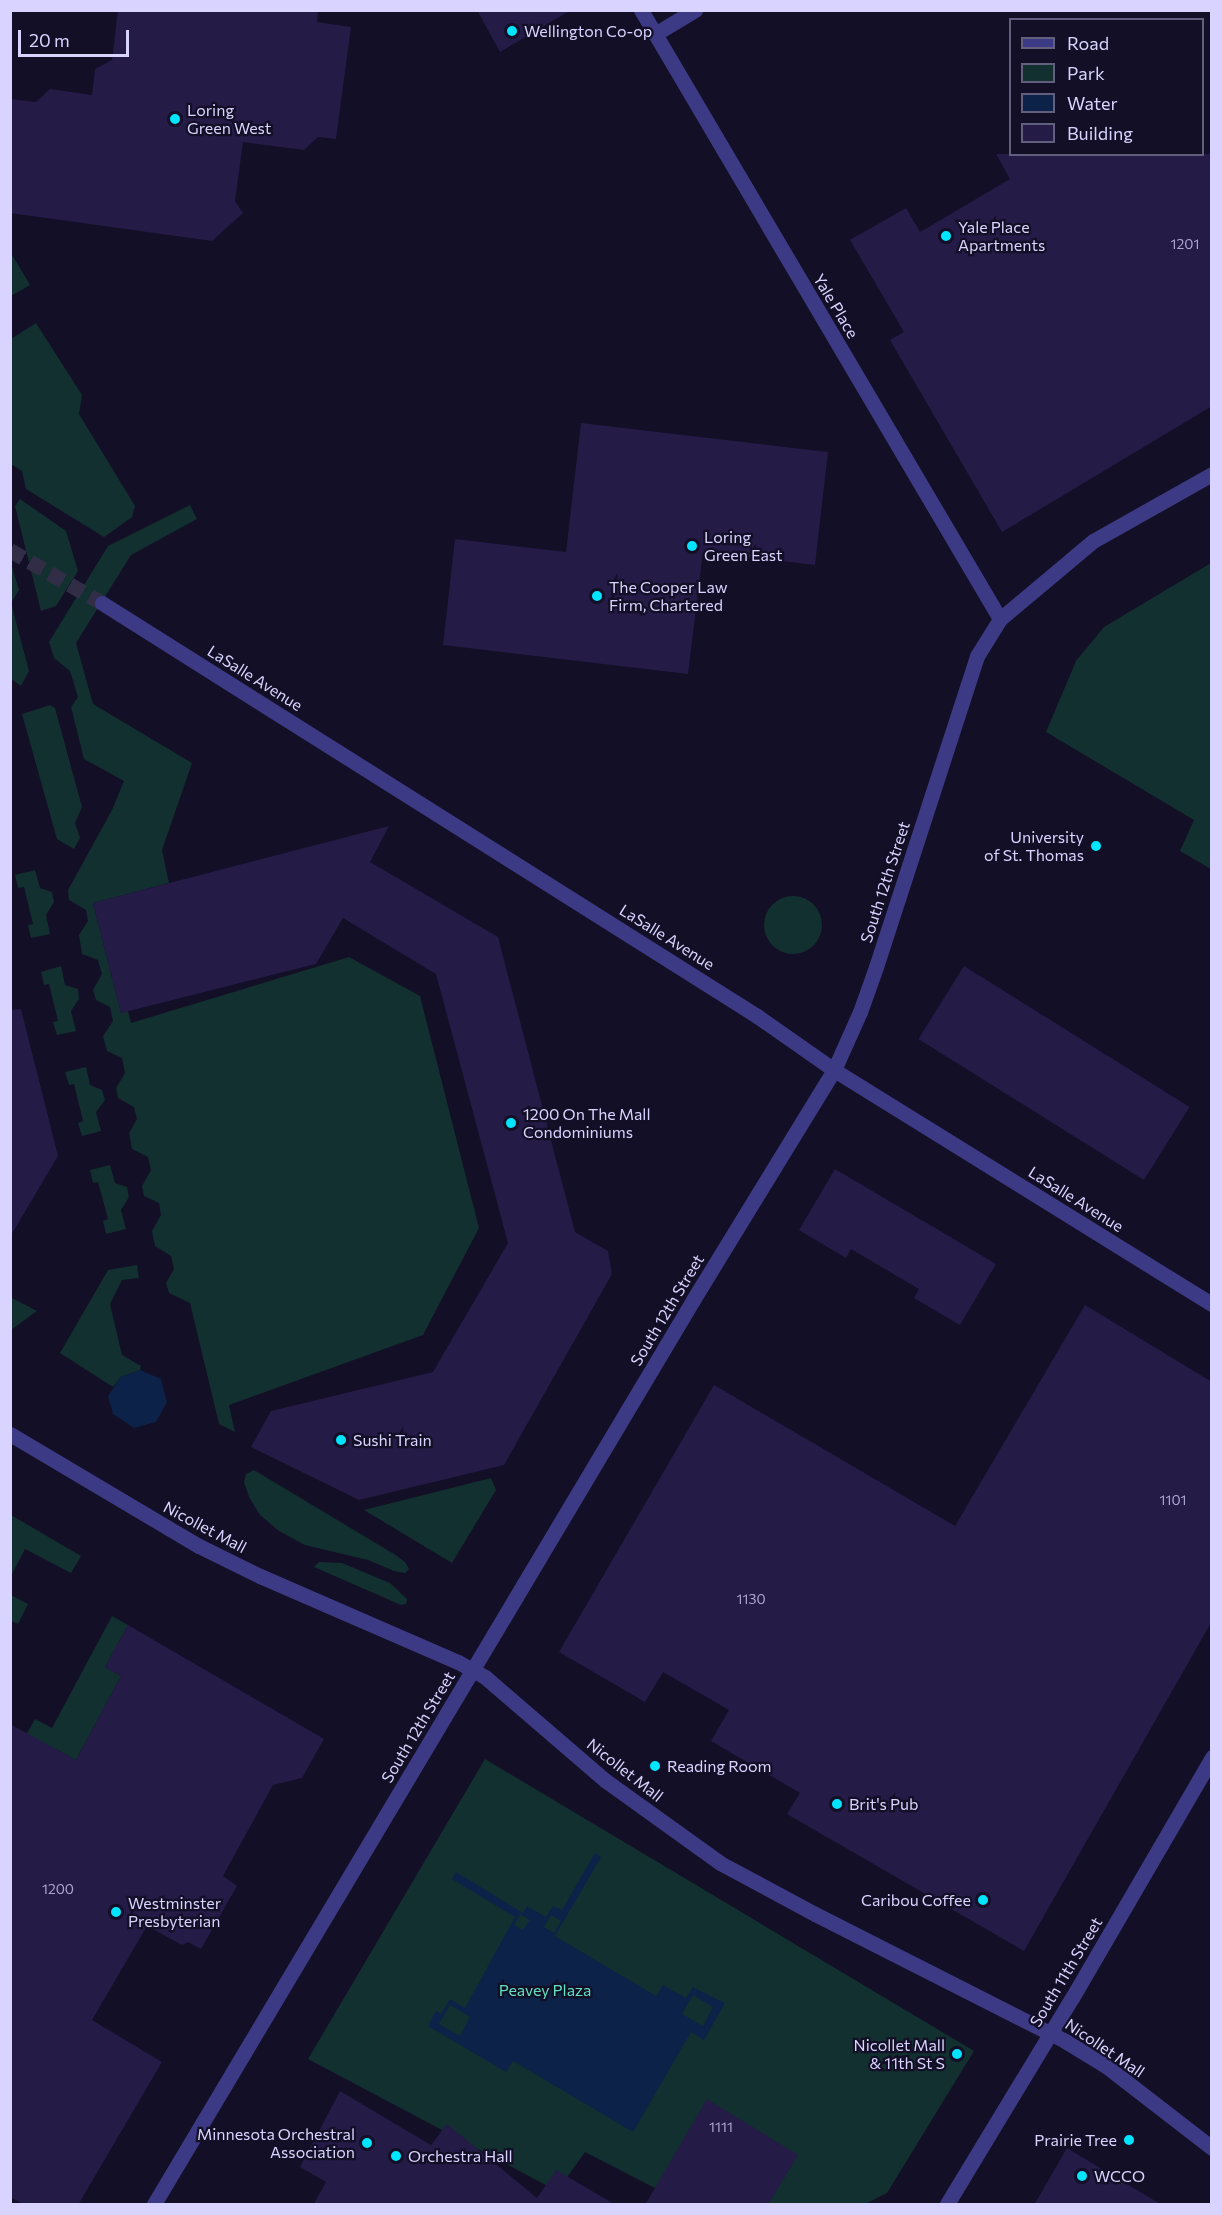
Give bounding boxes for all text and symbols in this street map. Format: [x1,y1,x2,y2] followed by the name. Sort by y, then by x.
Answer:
[21,18,132,56] scale bar
[1009,18,1204,156] legend
[524,21,652,41] place label: Wellington Co-op
[505,24,519,38] marker: Wellington Co-op
[29,29,70,51] text: 20 m
[1067,32,1109,54] text: Road
[1067,62,1105,84] text: Park
[1067,92,1118,114] text: Water
[187,100,271,138] place label: Loring Green West
[168,112,182,126] marker: Loring Green West
[1067,122,1133,144] text: Building
[958,217,1045,255] place label: Yale Place Apartments
[939,229,953,243] marker: Yale Place Apartments
[1171,236,1199,252] house number: 1201
[809,270,863,342] street label: Yale Place
[704,527,783,565] place label: Loring Green East
[685,539,699,553] marker: Loring Green East
[609,577,728,615] place label: The Cooper Law Firm, Chartered
[590,589,604,603] marker: The Cooper Law Firm, Chartered
[204,641,306,715] street label: LaSalle Avenue
[856,819,914,945] street label: South 12th Street
[984,827,1084,865] place label: University of St. Thomas
[1089,839,1103,853] marker: University of St. Thomas
[616,900,718,974] street label: LaSalle Avenue
[523,1104,651,1142] place label: 1200 On The Mall Condominiums
[504,1116,518,1130] marker: 1200 On The Mall Condominiums
[1025,1162,1127,1236] street label: LaSalle Avenue
[626,1251,708,1369] street label: South 12th Street
[353,1430,432,1450] place label: Sushi Train
[334,1433,348,1447] marker: Sushi Train
[1159,1492,1187,1508] house number: 1101
[160,1497,250,1557] street label: Nicollet Mall
[736,1591,766,1607] house number: 1130
[377,1668,459,1786] street label: South 12th Street
[583,1734,667,1806] street label: Nicollet Mall
[667,1756,772,1776] place label: Reading Room
[648,1759,662,1773] marker: Reading Room
[849,1794,918,1814] place label: Brit's Pub
[830,1797,844,1811] marker: Brit's Pub
[42,1881,74,1897] house number: 1200
[861,1890,971,1910] place label: Caribou Coffee
[128,1893,221,1931] place label: Westminster Presbyterian
[976,1893,990,1907] marker: Caribou Coffee
[109,1905,123,1919] marker: Westminster Presbyterian
[1026,1914,1106,2030] street label: South 11th Street
[499,1980,591,2000] park label: Peavey Plaza
[1062,2014,1148,2082] street label: Nicollet Mall
[854,2035,945,2073] place label: Nicollet Mall & 11th St S
[950,2047,964,2061] marker: Nicollet Mall & 11th St S
[709,2119,733,2135] house number: 1111
[197,2124,355,2162] place label: Minnesota Orchestral Association
[1034,2130,1117,2150] place label: Prairie Tree
[1122,2133,1136,2147] marker: Prairie Tree
[360,2136,374,2150] marker: Minnesota Orchestral Association
[408,2146,513,2166] place label: Orchestra Hall
[389,2149,403,2163] marker: Orchestra Hall
[1094,2166,1145,2186] place label: WCCO
[1075,2169,1089,2183] marker: WCCO

